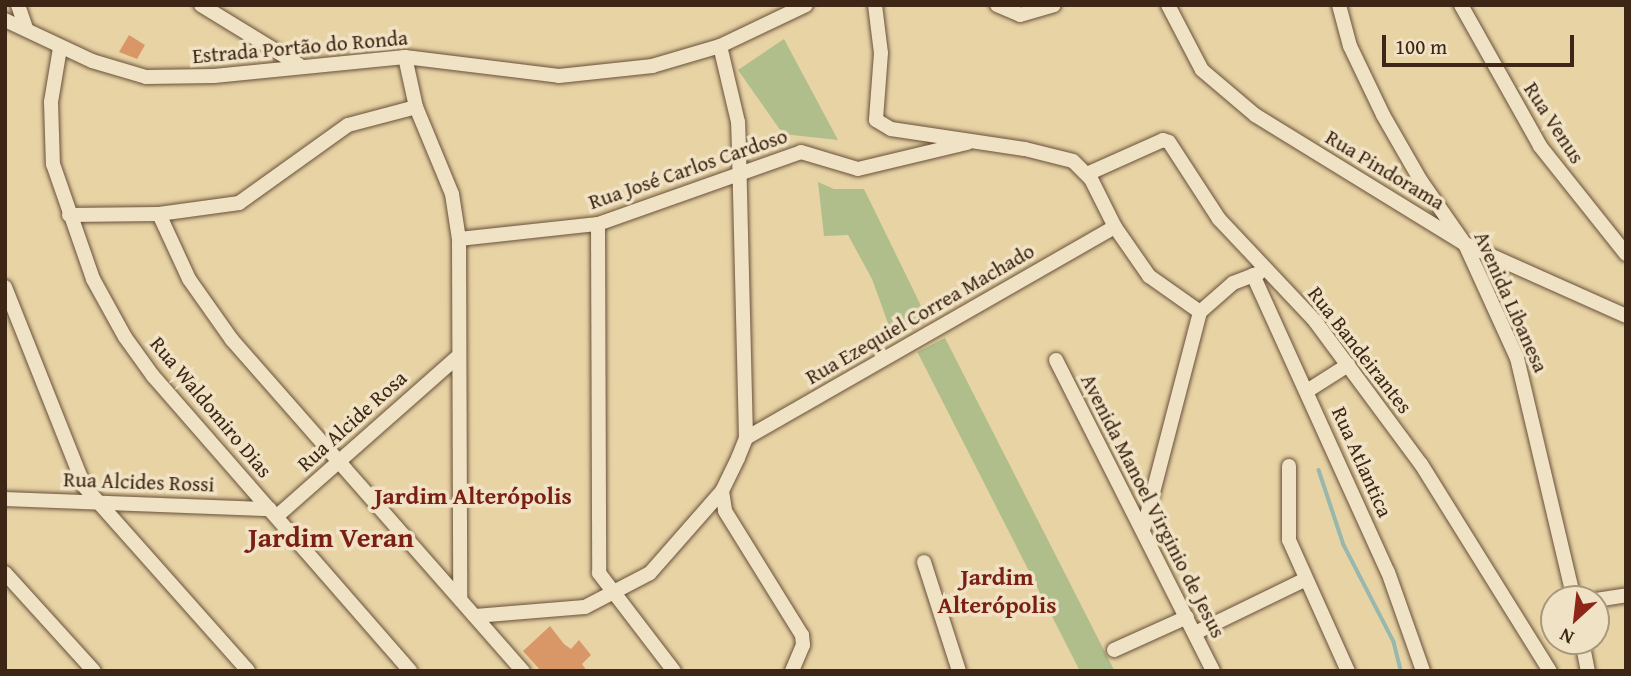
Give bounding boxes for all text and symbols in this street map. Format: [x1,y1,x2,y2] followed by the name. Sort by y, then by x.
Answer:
[1386,21,1578,65] scale bar
[191,25,409,69] street label: Estrada Portão do Ronda
[1395,31,1447,62] text: 100 m
[1518,78,1590,168] street label: Rua Venus
[585,123,791,215] street label: Rua José Carlos Cardoso
[1321,125,1449,215] street label: Rua Pindorama
[1469,228,1553,376] street label: Avenida Libanesa
[801,238,1039,390] street label: Rua Ezequiel Correa Machado
[1303,281,1417,419] street label: Rua Bandeirantes
[145,331,277,483] street label: Rua Waldomiro Dias
[292,365,412,477] street label: Rua Alcide Rosa
[1075,370,1231,642] street label: Avenida Manoel Virginio de Jesus
[1326,403,1398,521] street label: Rua Atlantica
[63,467,215,497] street label: Rua Alcides Rossi
[374,482,572,510] district label: Jardim Alterópolis
[248,520,414,554] district label: Jardim Veran
[937,563,1057,619] district label: Jardim Alterópolis
[1540,585,1610,655] north arrow
[1554,622,1578,652] text: N

